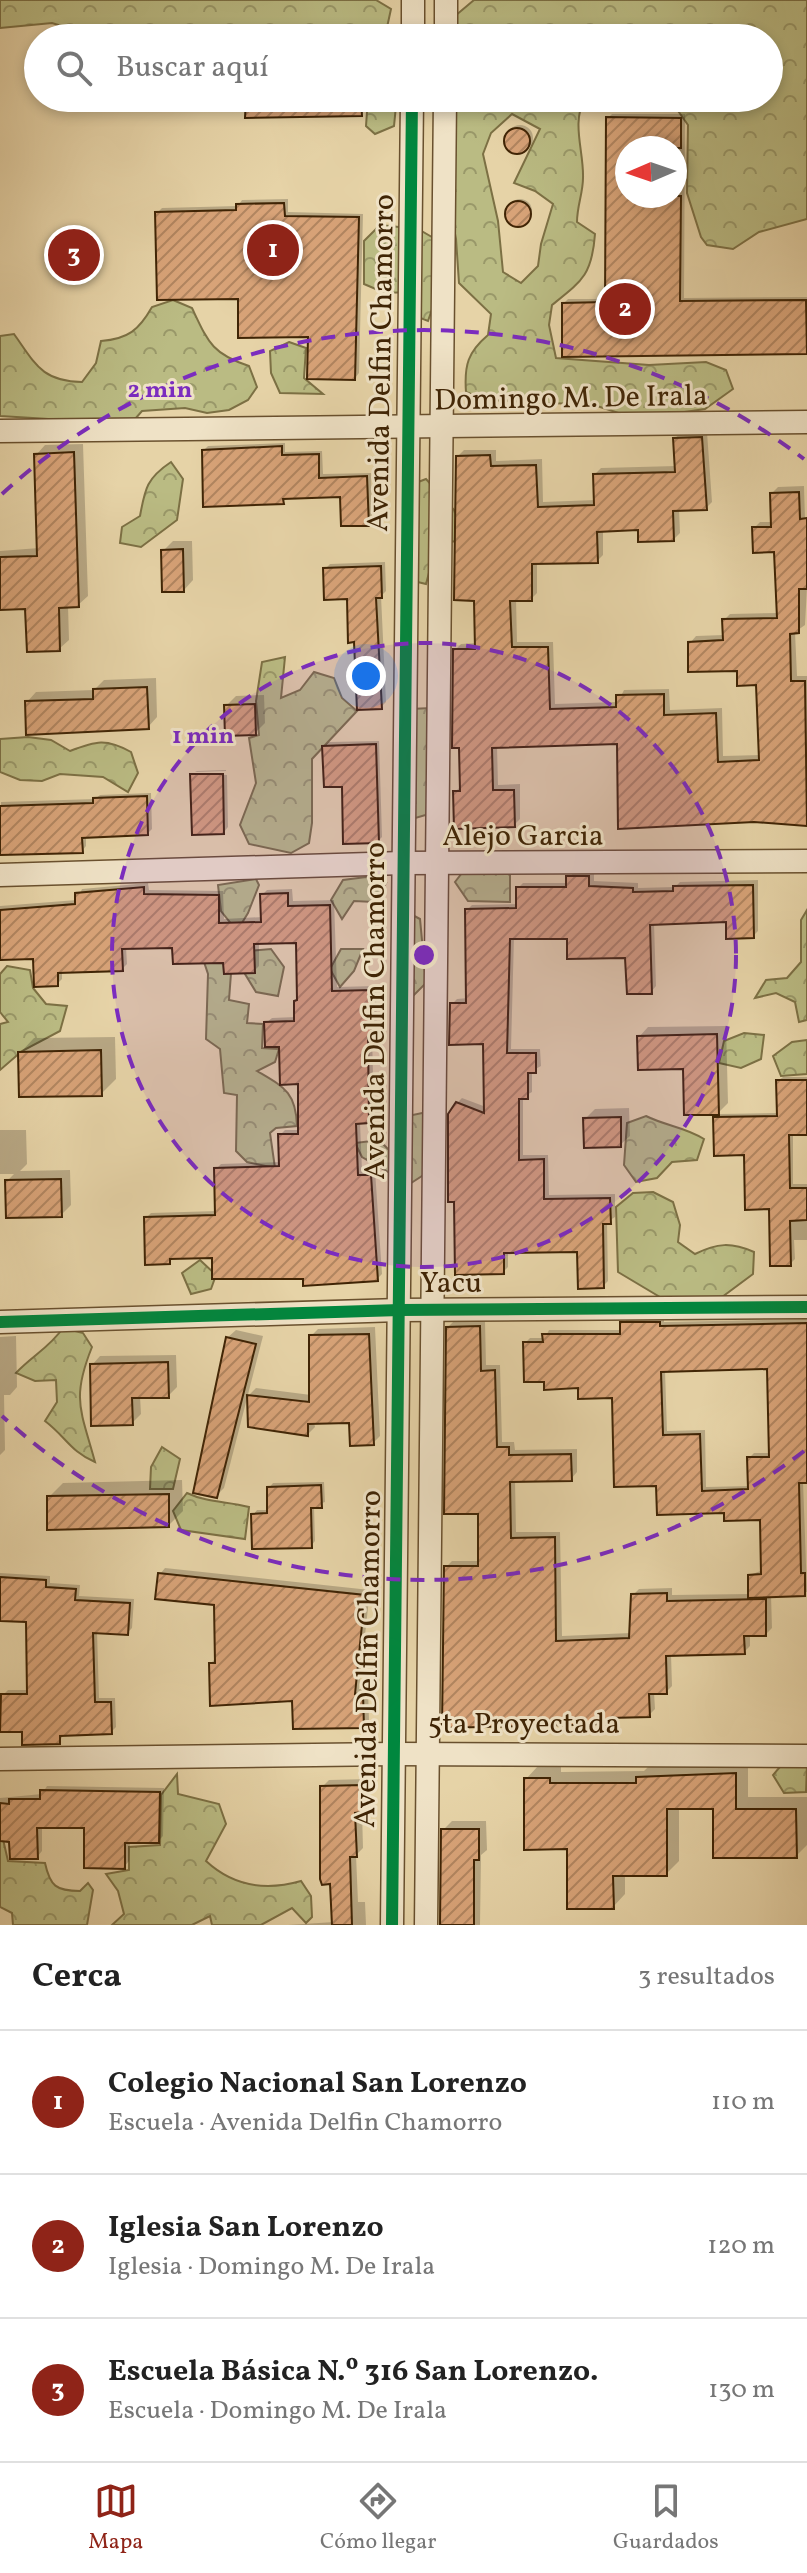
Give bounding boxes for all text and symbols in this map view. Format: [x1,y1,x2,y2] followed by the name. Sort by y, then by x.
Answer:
[24,24,783,112] search box
[52,46,96,90] icon: search
[116,47,269,89] text: Buscar aquí
[615,136,687,208] north arrow
[358,194,406,532] street label: Avenida Delfin Chamorro
[247,220,299,280] pin: 1
[48,225,100,285] pin: 3
[599,279,651,339] pin: 2
[128,374,193,408] text: 2 min
[434,376,708,422] street label: Domingo M. De Irala
[346,656,386,696] your location
[172,720,234,754] text: 1 min
[442,816,604,858] street label: Alejo Garcia
[355,842,397,1180] street label: Avenida Delfin Chamorro
[410,941,438,969] centre of rings
[420,1263,482,1305] street label: Yacu
[345,1490,393,1828] street label: Avenida Delfin Chamorro
[428,1704,620,1746] street label: 5ta Proyectada
[32,1954,122,2001] text: Cerca
[638,1959,775,1995] text: 3 resultados
[108,2063,527,2105] text: Colegio Nacional San Lorenzo
[53,2084,63,2120] text: 1
[711,2084,775,2120] text: 110 m
[108,2105,502,2141] text: Escuela · Avenida Delfin Chamorro
[108,2207,384,2249] text: Iglesia San Lorenzo
[51,2228,65,2264] text: 2
[707,2228,775,2264] text: 120 m
[108,2249,435,2285] text: Iglesia · Domingo M. De Irala
[108,2351,598,2393] text: Escuela Básica N.º 316 San Lorenzo.
[51,2372,65,2408] text: 3
[708,2372,775,2408] text: 130 m
[108,2393,447,2429] text: Escuela · Domingo M. De Irala
[88,2479,143,2558] tab: Mapa
[320,2479,437,2558] tab: Cómo llegar
[613,2479,719,2558] tab: Guardados

